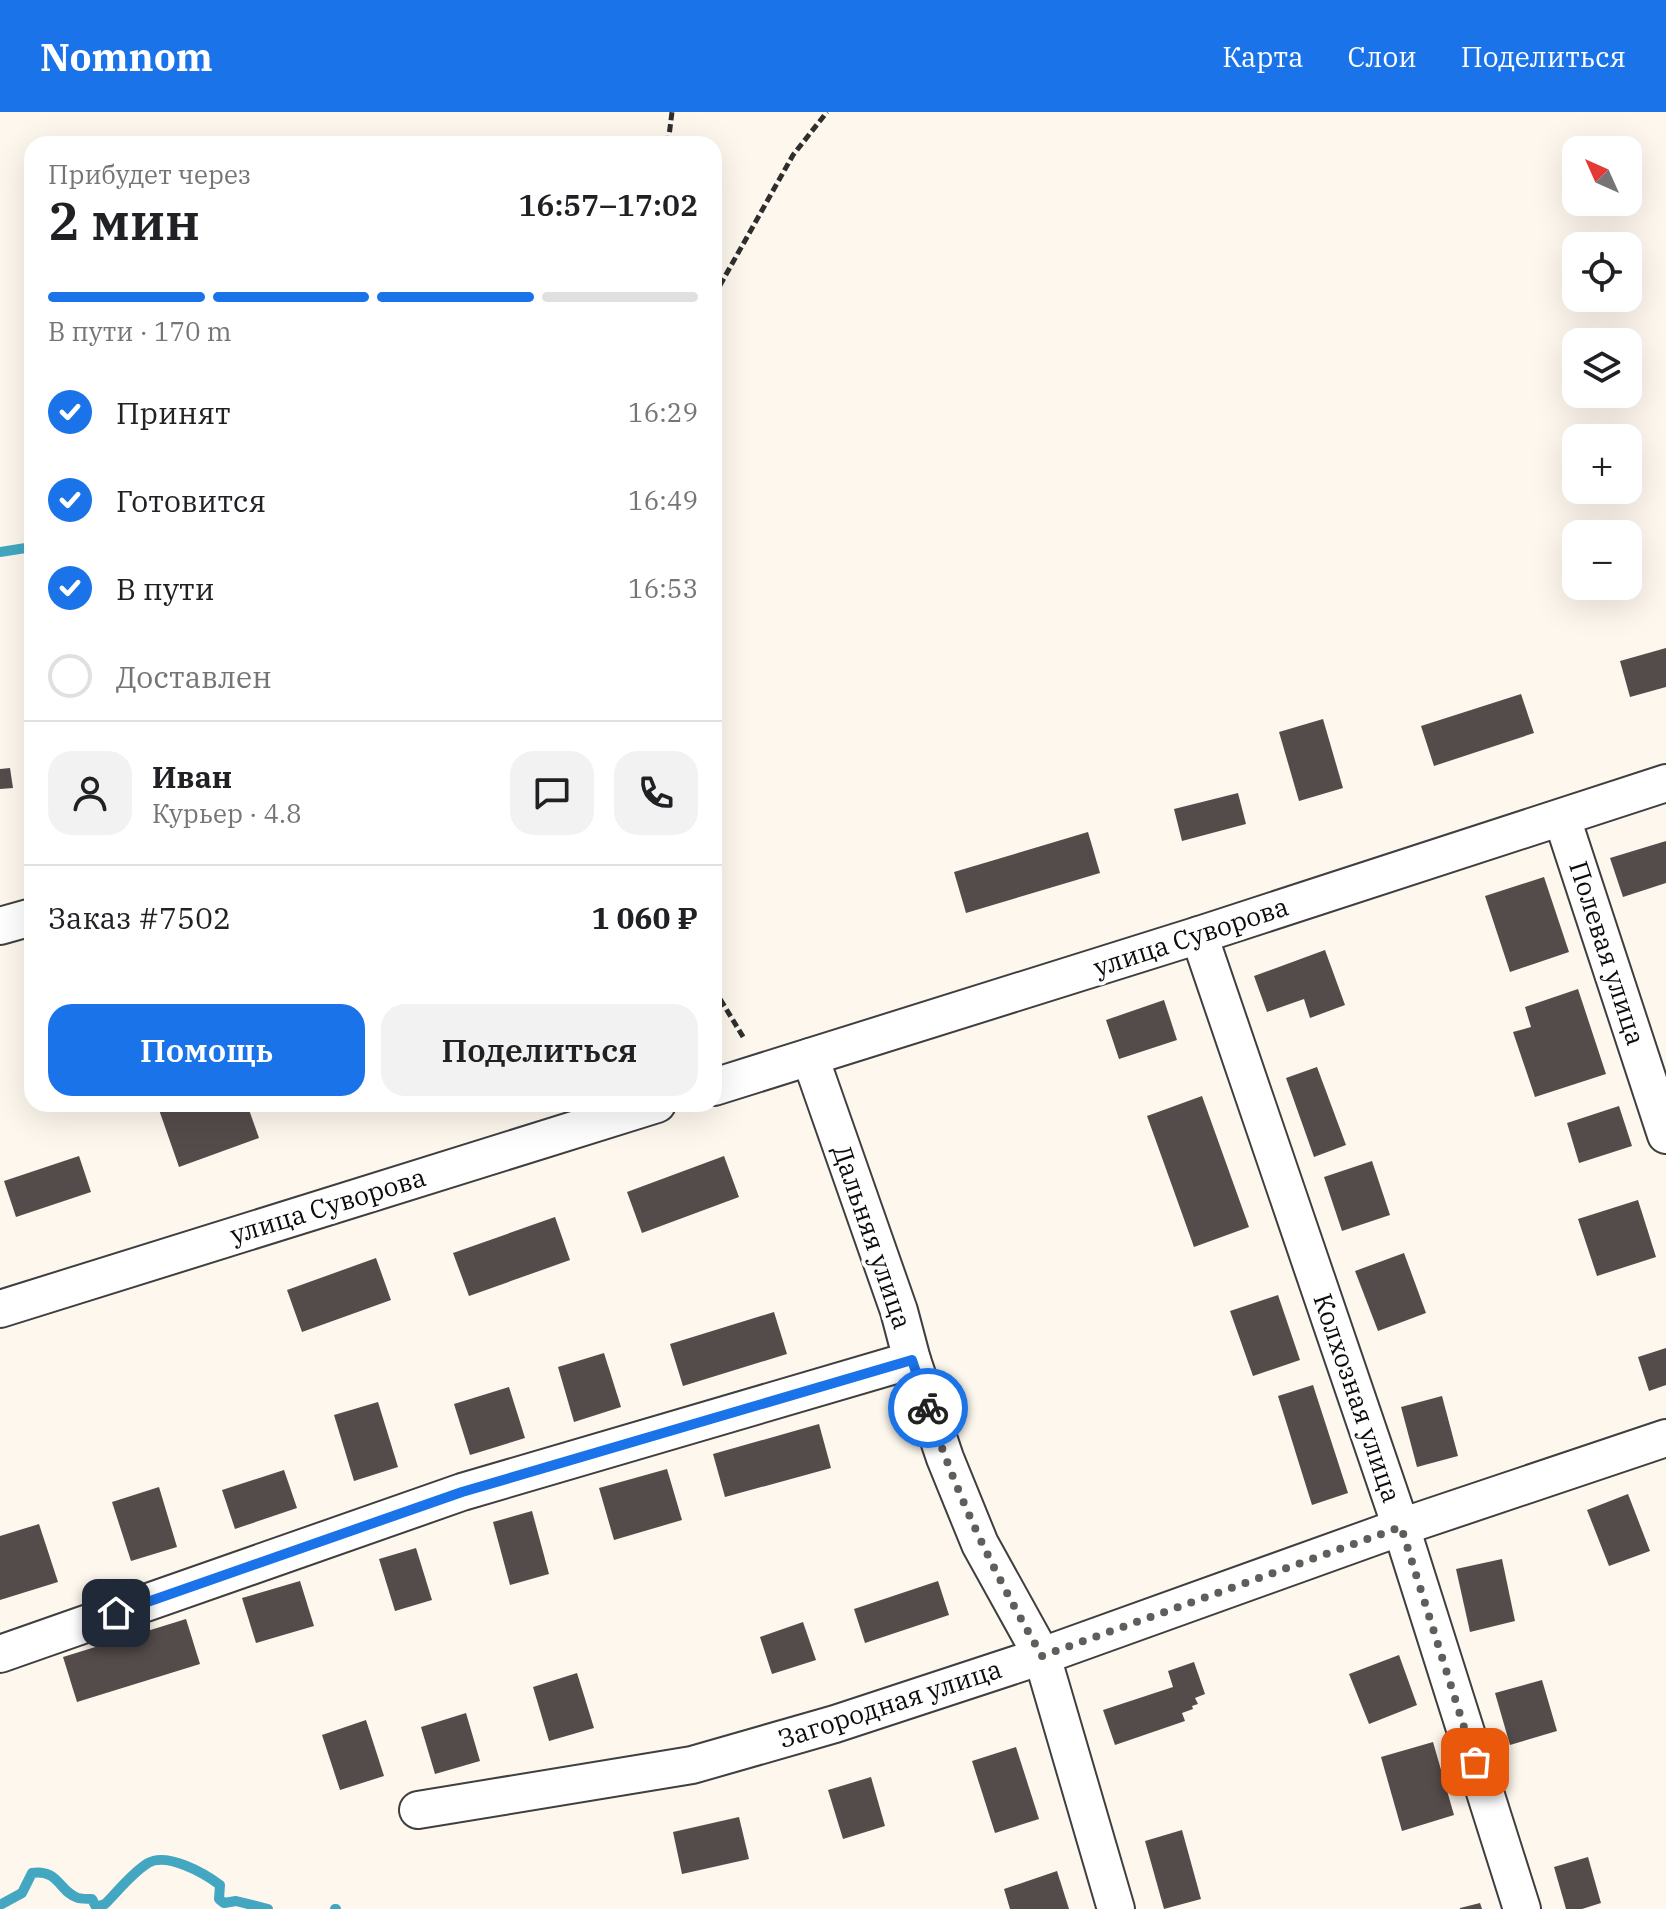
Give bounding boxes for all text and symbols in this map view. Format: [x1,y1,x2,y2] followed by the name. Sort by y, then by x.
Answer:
[40,32,213,81] text: Nomnom
[1222,38,1303,75] text: Карта
[1347,38,1417,75] text: Слои
[1461,38,1626,75] text: Поделиться
[1562,136,1642,216] north arrow
[1562,136,1642,600] map controls
[48,157,251,191] text: Прибудет через
[518,185,698,224] text: 16:57–17:02
[48,187,200,254] text: 2 мин
[1562,232,1642,312] button: locate
[48,314,232,348] text: В пути · 170 m
[1562,328,1642,408] button: layers
[48,390,92,434] icon: check
[116,393,231,432] text: Принят
[628,395,698,429] text: 16:29
[1562,424,1642,504] button: +
[48,478,92,522] icon: check
[116,481,266,520] text: Готовится
[628,483,698,517] text: 16:49
[1562,520,1642,600] button: −
[48,566,92,610] icon: check
[116,569,215,608] text: В пути
[628,571,698,605] text: 16:53
[116,657,272,696] text: Доставлен
[48,751,132,835] button: person
[510,751,594,835] button: chat
[614,751,698,835] button: phone
[152,757,232,796] text: Иван
[152,796,302,830] text: Курьер · 4.8
[1562,856,1654,1049] street label: Полевая улица
[1089,889,1292,984] street label: улица Суворова
[48,898,231,937] text: Заказ #7502
[592,898,698,937] text: 1 060 ₽
[48,1004,365,1096] button: Помощь
[381,1004,698,1096] button: Поделиться
[826,1140,920,1333] street label: Дальняя улица
[226,1159,430,1251] street label: улица Суворова
[1306,1289,1410,1507] street label: Колхозная улица
[888,1368,968,1448] courier
[906,1386,950,1430] icon: bike
[82,1579,150,1647] pin
[94,1591,138,1635] icon: home
[774,1651,1006,1755] street label: Загородная улица
[1441,1728,1509,1796] pin
[1453,1740,1497,1784] icon: bag

